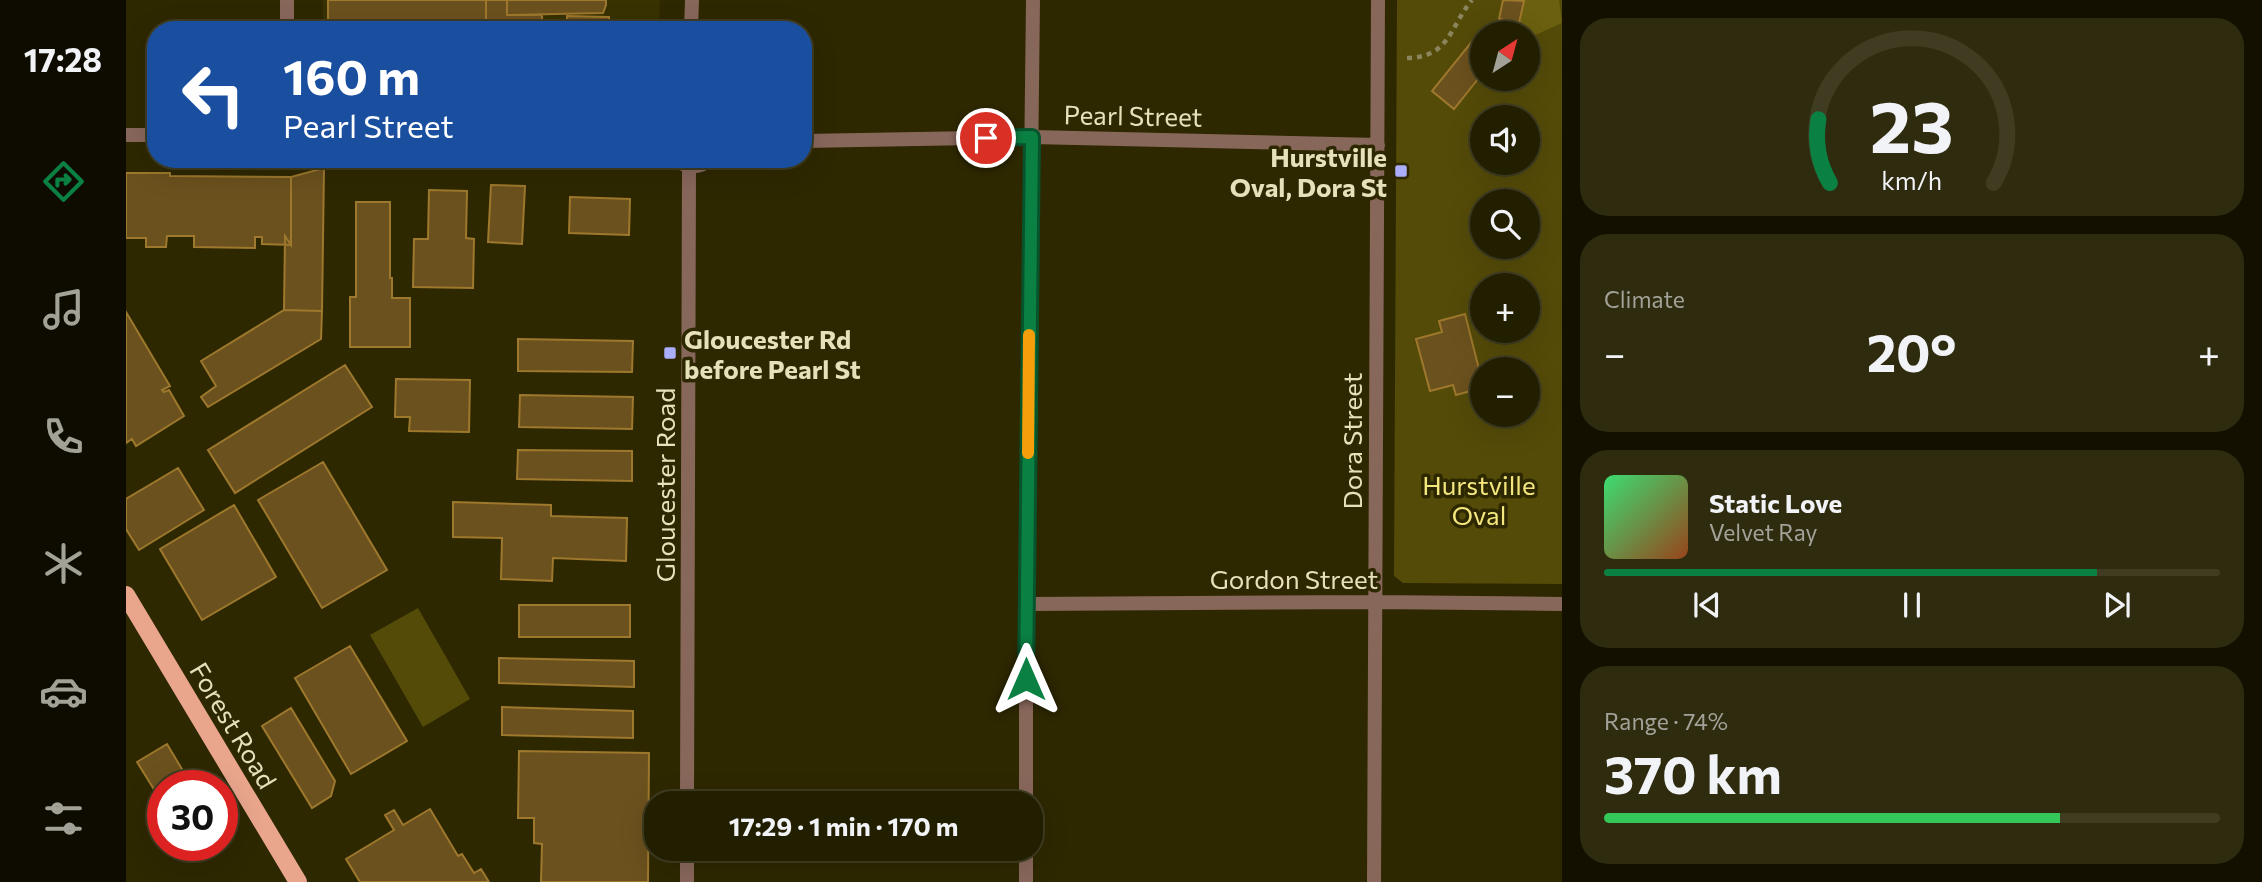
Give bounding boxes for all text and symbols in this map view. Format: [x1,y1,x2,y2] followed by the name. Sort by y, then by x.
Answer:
[1470,21,1540,91] north arrow
[1470,21,1540,427] map controls
[24,39,102,79] text: 17:28
[283,45,420,105] text: 160 m
[168,49,259,140] icon: left
[1870,79,1954,168] text: 23
[1063,98,1203,132] street label: Pearl Street
[283,105,454,145] text: Pearl Street
[1470,105,1540,175] button: sound
[956,108,1016,168] pin
[967,119,1005,157] icon: arrive
[1230,141,1387,202] place label: Hurstville Oval, Dora St
[39,157,88,206] icon: directions
[1393,163,1409,179] marker: Hurstville Oval, Dora St
[1882,165,1942,195] text: km/h
[1470,189,1540,259] button: search
[1470,273,1540,343] button: +
[39,285,88,334] icon: music
[1604,285,1685,313] text: Climate
[1867,319,1957,383] text: 20°
[684,323,861,384] place label: Gloucester Rd before Pearl St
[1604,329,1626,376] text: −
[2198,329,2220,376] text: +
[662,345,678,361] marker: Gloucester Rd before Pearl St
[1470,357,1540,427] button: −
[1336,373,1367,509] street label: Dora Street
[649,388,680,582] street label: Gloucester Road
[39,412,88,461] icon: phone
[1422,469,1536,530] park label: Hurstville Oval
[1709,487,1842,518] text: Static Love
[1709,518,1817,546] text: Velvet Ray
[39,539,88,588] icon: climate
[1210,563,1378,594] street label: Gordon Street
[1688,586,1726,624] icon: previous
[1893,586,1931,624] icon: pause
[2098,586,2136,624] icon: next
[989,642,1063,716] position arrow
[184,656,284,794] street label: Forest Road
[39,667,88,716] icon: car
[1604,707,1728,735] text: Range · 74%
[1604,741,1782,805] text: 370 km
[147,770,238,861] speed limit sign: 30
[39,794,88,843] icon: filters
[729,810,958,841] text: 17:29 · 1 min · 170 m

